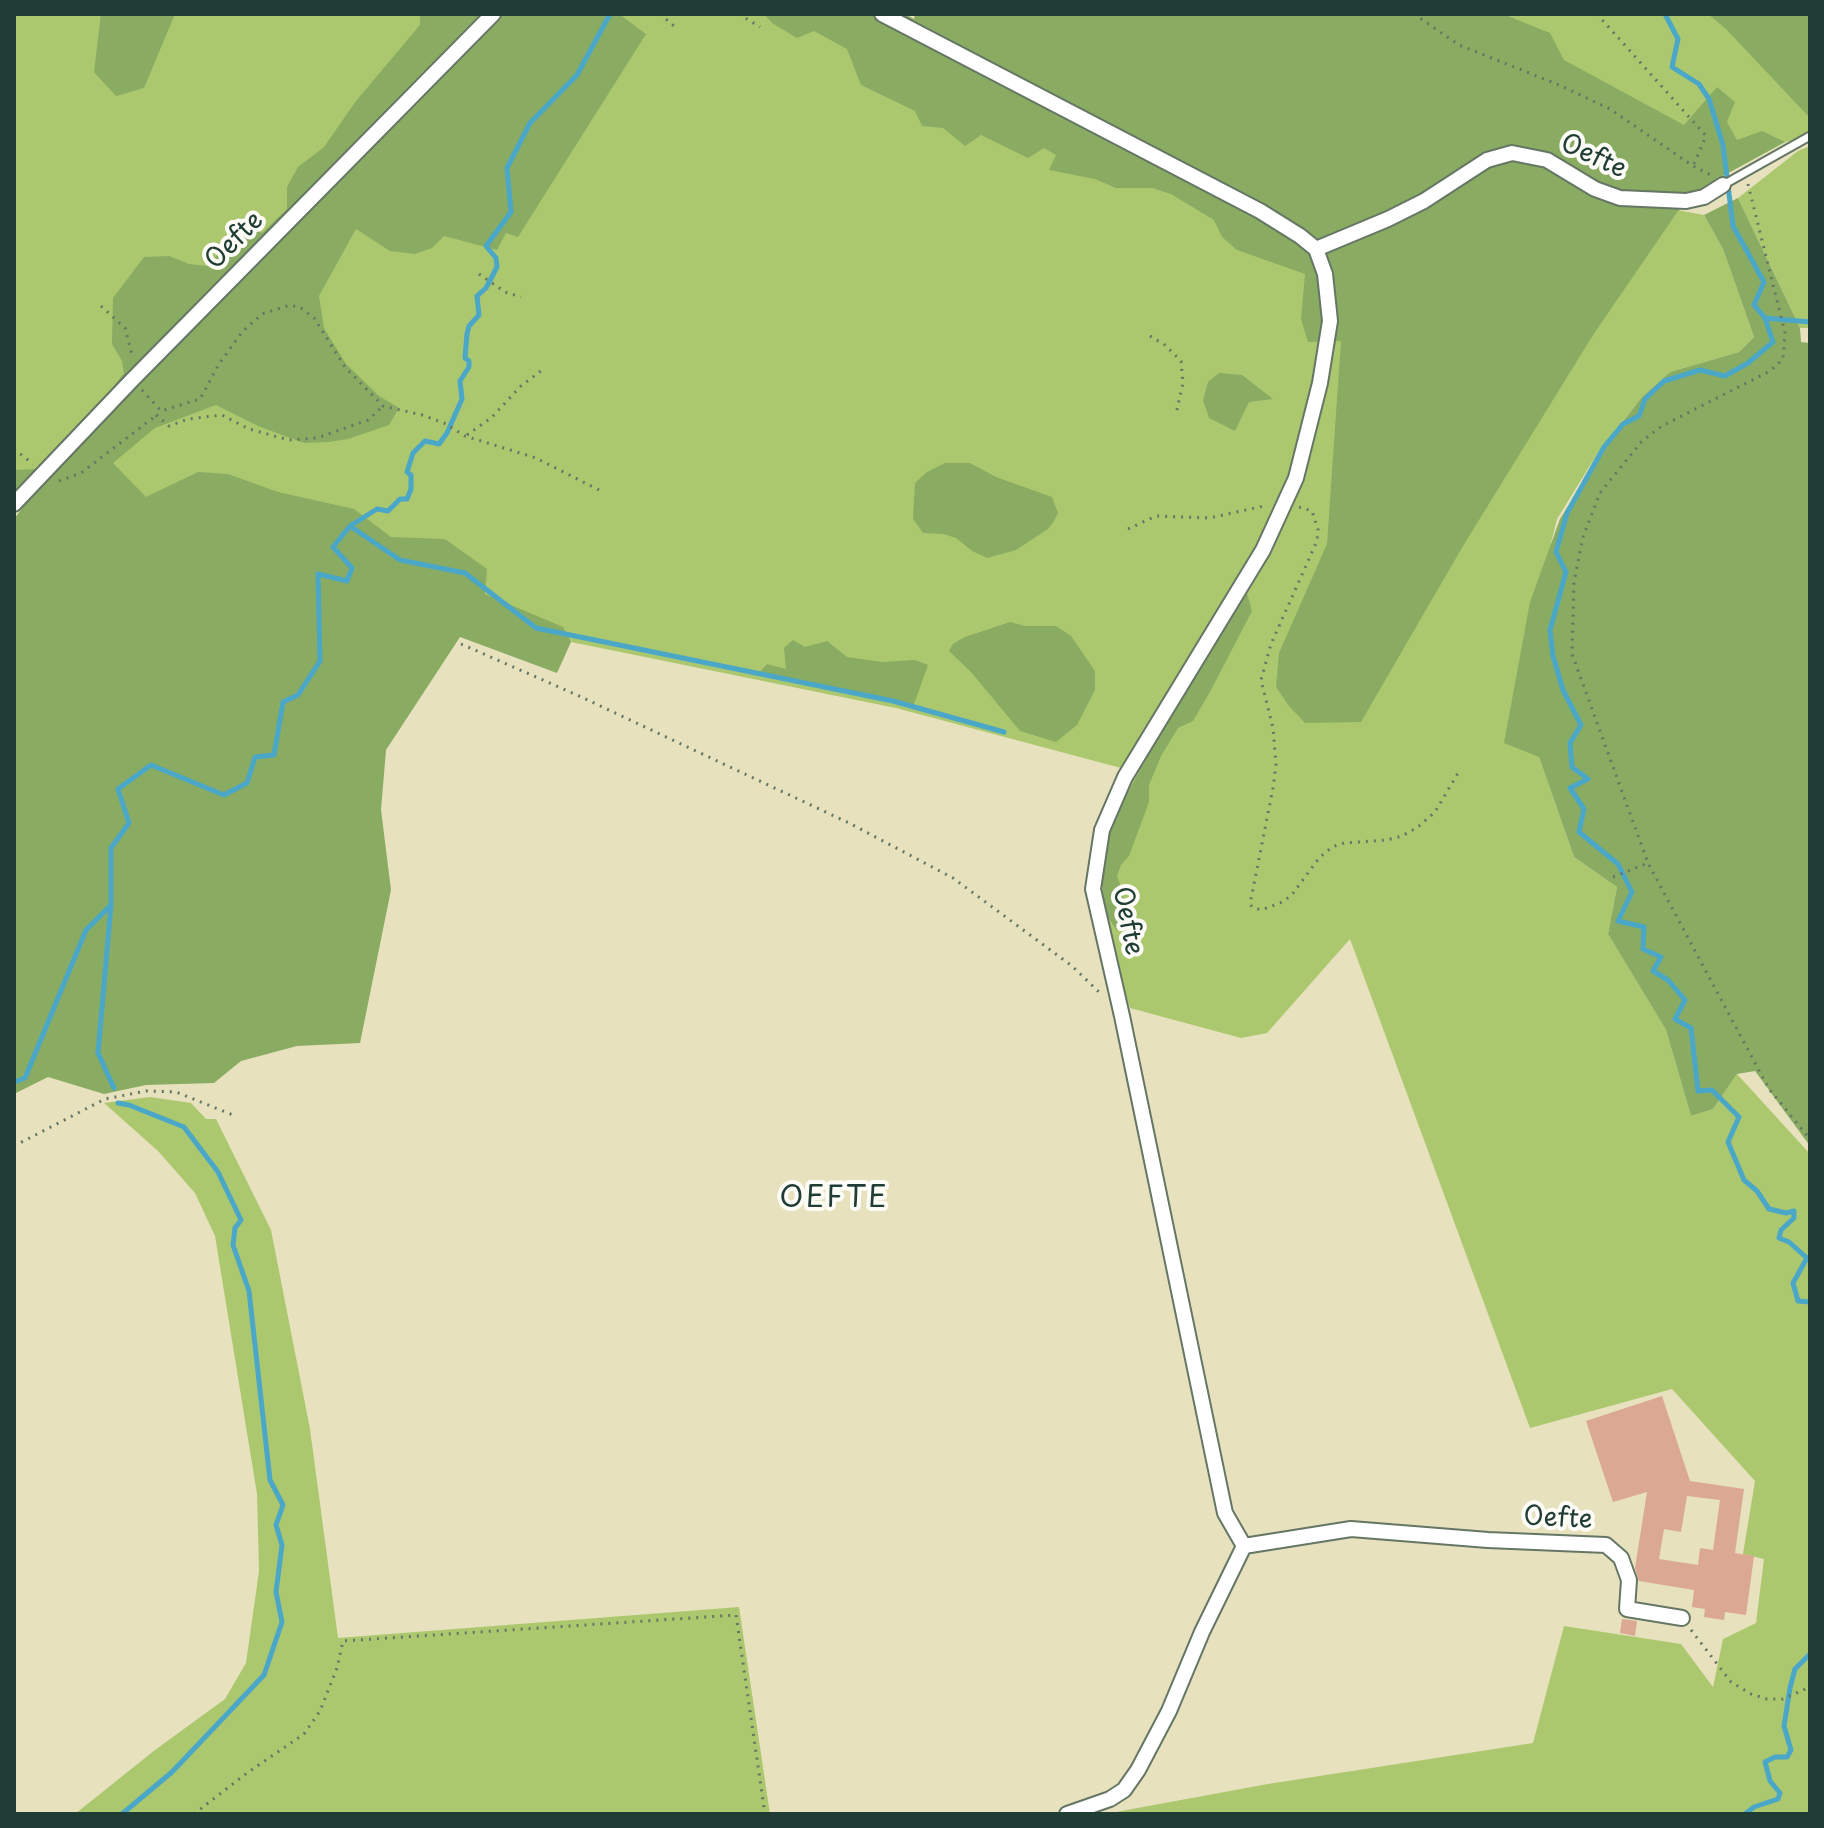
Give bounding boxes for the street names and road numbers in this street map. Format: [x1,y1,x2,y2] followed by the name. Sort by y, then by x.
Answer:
[1555,128,1631,186] street label: Oefte
[200,206,270,276] street label: Oefte
[1105,884,1149,958] street label: Oefte
[1523,1502,1593,1536] street label: Oefte

